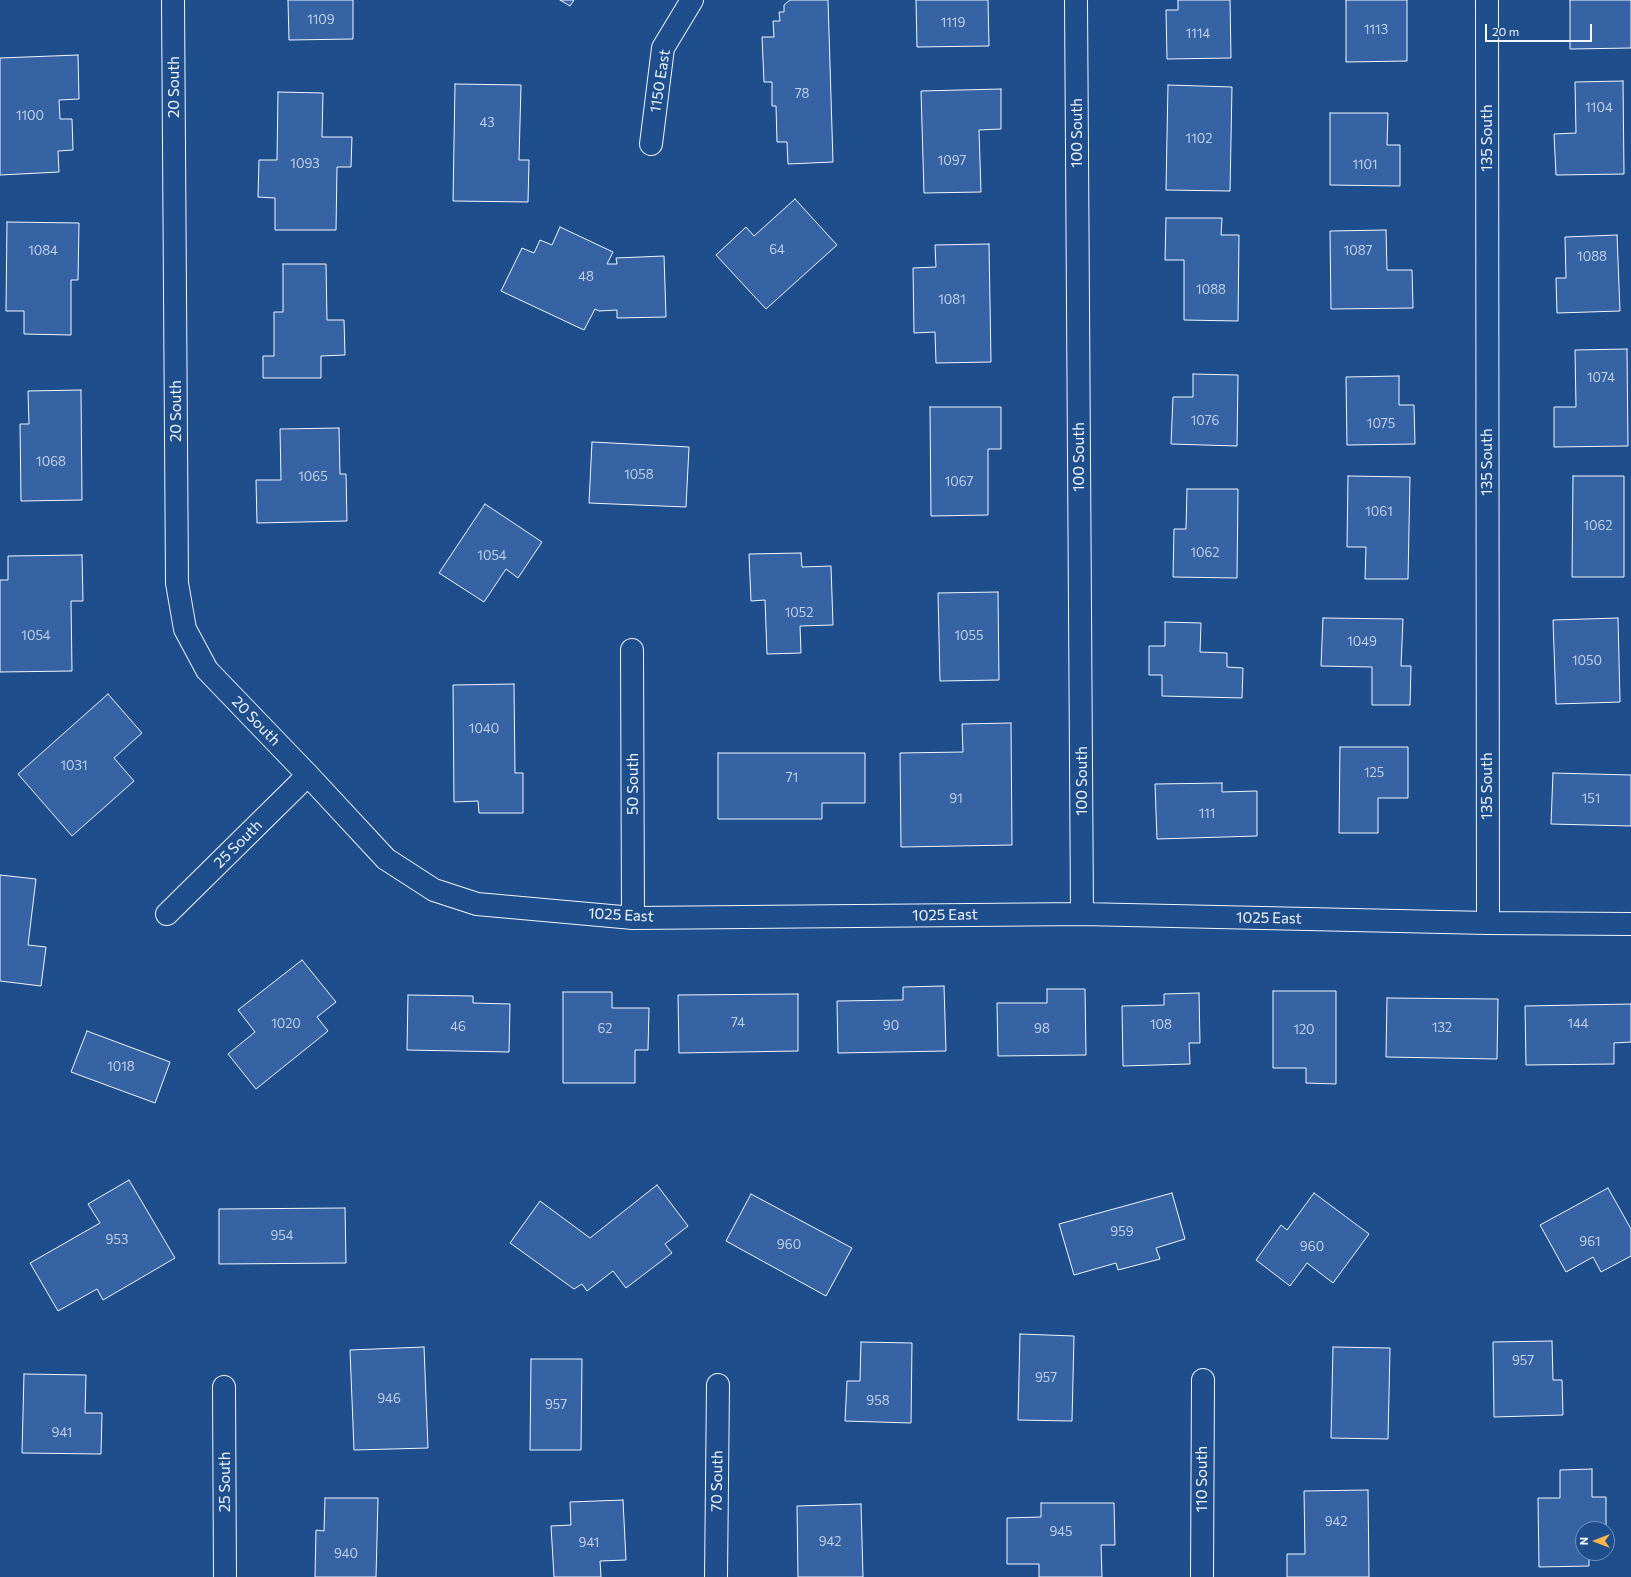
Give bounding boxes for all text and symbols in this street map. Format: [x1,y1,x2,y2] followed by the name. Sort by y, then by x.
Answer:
[307,12,335,28] house number: 1109
[941,15,965,31] house number: 1119
[1487,16,1594,42] scale bar
[1364,22,1388,38] house number: 1113
[1492,24,1519,38] text: 20 m
[1186,26,1210,42] house number: 1114
[646,48,674,114] street label: 1150 East
[165,56,183,118] street label: 20 South
[795,86,809,102] house number: 78
[1068,98,1086,168] street label: 100 South
[1585,100,1613,116] house number: 1104
[1478,104,1496,172] street label: 135 South
[16,108,44,124] house number: 1100
[479,115,495,131] house number: 43
[1186,131,1212,147] house number: 1102
[938,153,966,169] house number: 1097
[290,156,320,172] house number: 1093
[1352,157,1378,173] house number: 1101
[769,242,785,258] house number: 64
[28,243,58,259] house number: 1084
[1344,243,1372,259] house number: 1087
[1577,249,1607,265] house number: 1088
[578,269,594,285] house number: 48
[1196,282,1226,298] house number: 1088
[938,292,966,308] house number: 1081
[1587,370,1615,386] house number: 1074
[167,380,185,442] street label: 20 South
[1191,413,1219,429] house number: 1076
[1367,416,1395,432] house number: 1075
[1070,422,1088,492] street label: 100 South
[1478,428,1496,496] street label: 135 South
[36,454,66,470] house number: 1068
[624,467,654,483] house number: 1058
[298,469,328,485] house number: 1065
[945,474,973,490] house number: 1067
[1365,504,1393,520] house number: 1061
[1583,518,1613,534] house number: 1062
[1190,545,1220,561] house number: 1062
[477,548,507,564] house number: 1054
[785,605,813,621] house number: 1052
[21,628,51,644] house number: 1054
[955,628,983,644] house number: 1055
[1347,634,1377,650] house number: 1049
[1572,653,1602,669] house number: 1050
[228,693,284,749] street label: 20 South
[469,721,499,737] house number: 1040
[1073,746,1091,816] street label: 100 South
[1478,752,1496,820] street label: 135 South
[624,753,642,815] street label: 50 South
[61,758,87,774] house number: 1031
[1364,765,1384,781] house number: 125
[786,770,798,786] house number: 71
[949,791,963,807] house number: 91
[1582,791,1600,807] house number: 151
[1199,806,1215,822] house number: 111
[210,816,266,872] street label: 25 South
[588,904,654,926] street label: 1025 East
[912,905,978,925] street label: 1025 East
[1236,908,1302,928] street label: 1025 East
[731,1015,745,1031] house number: 74
[271,1016,301,1032] house number: 1020
[1567,1016,1589,1032] house number: 144
[1150,1017,1172,1033] house number: 108
[883,1018,899,1034] house number: 90
[450,1019,466,1035] house number: 46
[1432,1020,1452,1036] house number: 132
[597,1021,613,1037] house number: 62
[1034,1021,1050,1037] house number: 98
[1293,1022,1315,1038] house number: 120
[107,1059,135,1075] house number: 1018
[1110,1224,1134,1240] house number: 959
[270,1228,294,1244] house number: 954
[106,1232,128,1248] house number: 953
[1579,1234,1601,1250] house number: 961
[777,1237,801,1253] house number: 960
[1300,1239,1324,1255] house number: 960
[1512,1353,1534,1369] house number: 957
[1035,1370,1057,1386] house number: 957
[377,1391,401,1407] house number: 946
[866,1393,890,1409] house number: 958
[545,1397,567,1413] house number: 957
[52,1425,72,1441] house number: 941
[1193,1446,1211,1512] street label: 110 South
[707,1450,727,1512] street label: 70 South
[216,1452,234,1512] street label: 25 South
[1325,1514,1347,1530] house number: 942
[1575,1521,1615,1561] north arrow
[1049,1524,1073,1540] house number: 945
[819,1534,841,1550] house number: 942
[579,1535,599,1551] house number: 941
[1577,1537,1590,1545] text: N
[334,1546,358,1562] house number: 940

